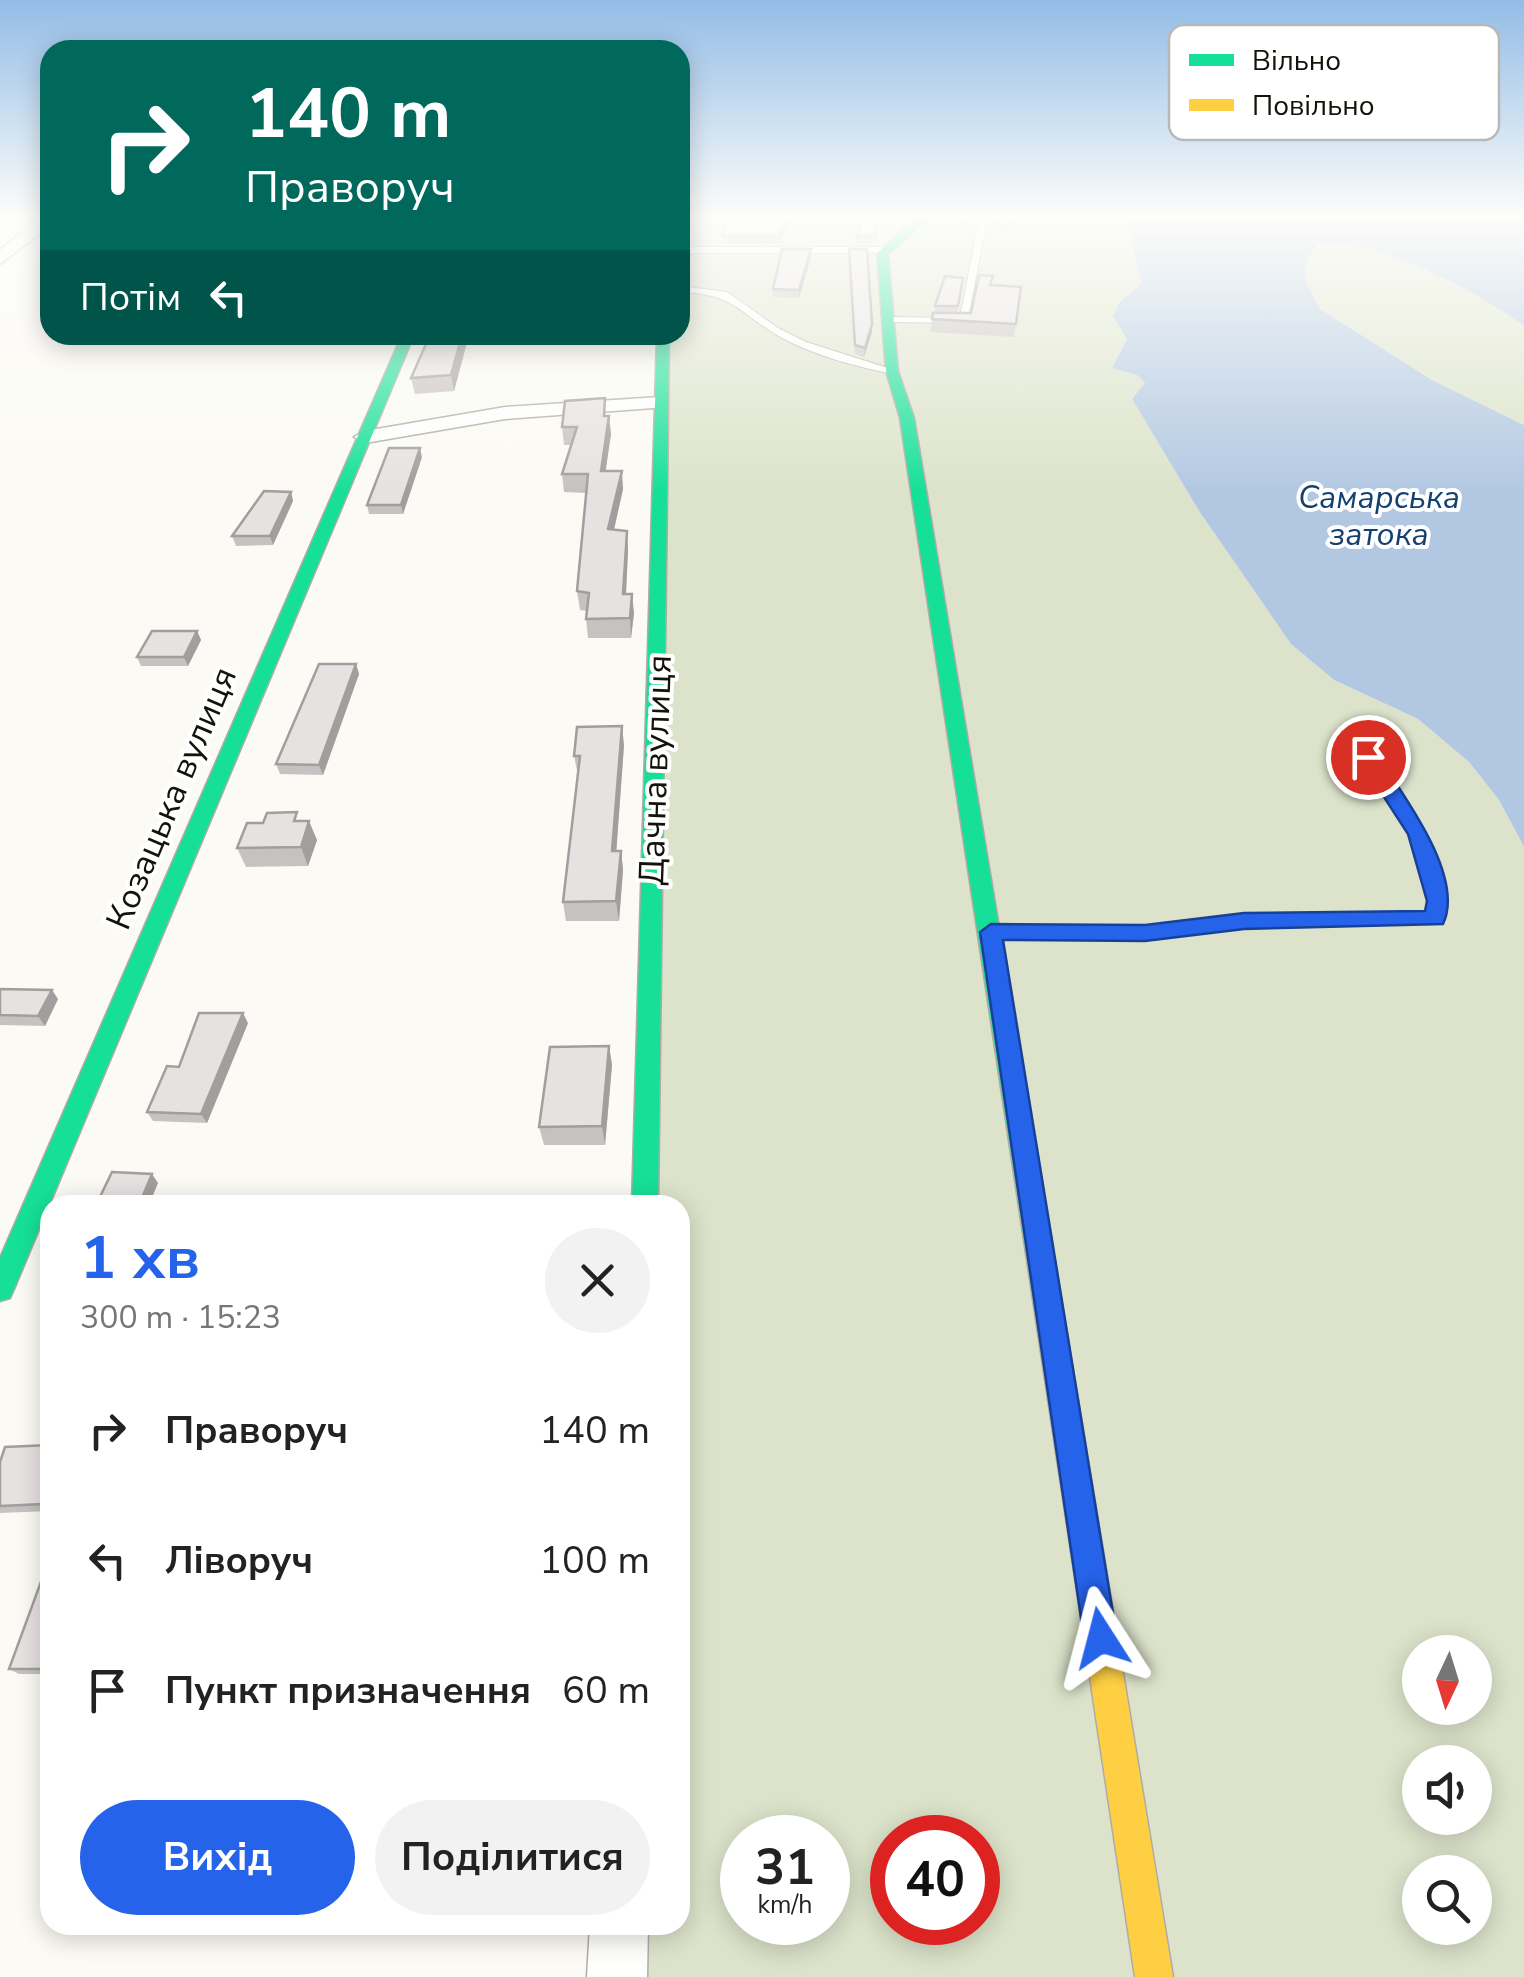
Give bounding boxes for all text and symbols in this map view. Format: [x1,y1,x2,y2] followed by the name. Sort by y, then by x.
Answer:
[1169,25,1499,140] legend
[1252,42,1341,80] text: Вільно
[245,66,451,162] text: 140 m
[80,80,210,210] icon: right
[1252,87,1375,125] text: Повільно
[245,157,455,218] text: Праворуч
[201,270,256,325] icon: left
[80,272,181,323] text: Потім
[1298,476,1460,556] water label: Самарська затока
[628,654,683,886] street label: Дачна вулиця
[95,660,248,937] street label: Козацька вулиця
[1326,715,1411,800] pin
[1341,730,1396,785] icon: arrive
[80,1217,200,1299] text: 1 хв
[545,1228,650,1333] button: close
[80,1296,281,1339] text: 300 m · 15:23
[80,1403,135,1458] icon: right
[165,1405,348,1456] text: Праворуч
[539,1405,650,1456] text: 140 m
[80,1533,135,1588] icon: left
[165,1535,313,1586] text: Ліворуч
[539,1535,650,1586] text: 100 m
[1049,1586,1153,1690] position arrow
[1402,1635,1492,1725] north arrow
[1402,1635,1492,1945] map controls
[80,1663,135,1718] icon: arrive
[165,1665,531,1716] text: Пункт призначення
[562,1665,650,1716] text: 60 m
[1402,1745,1492,1835] button: sound
[80,1800,355,1915] button: Вихід
[375,1800,650,1915] button: Поділитися
[870,1815,1000,1945] speed limit sign: 40
[755,1833,815,1902] text: 31
[1402,1855,1492,1945] button: search
[757,1888,813,1922] text: km/h

